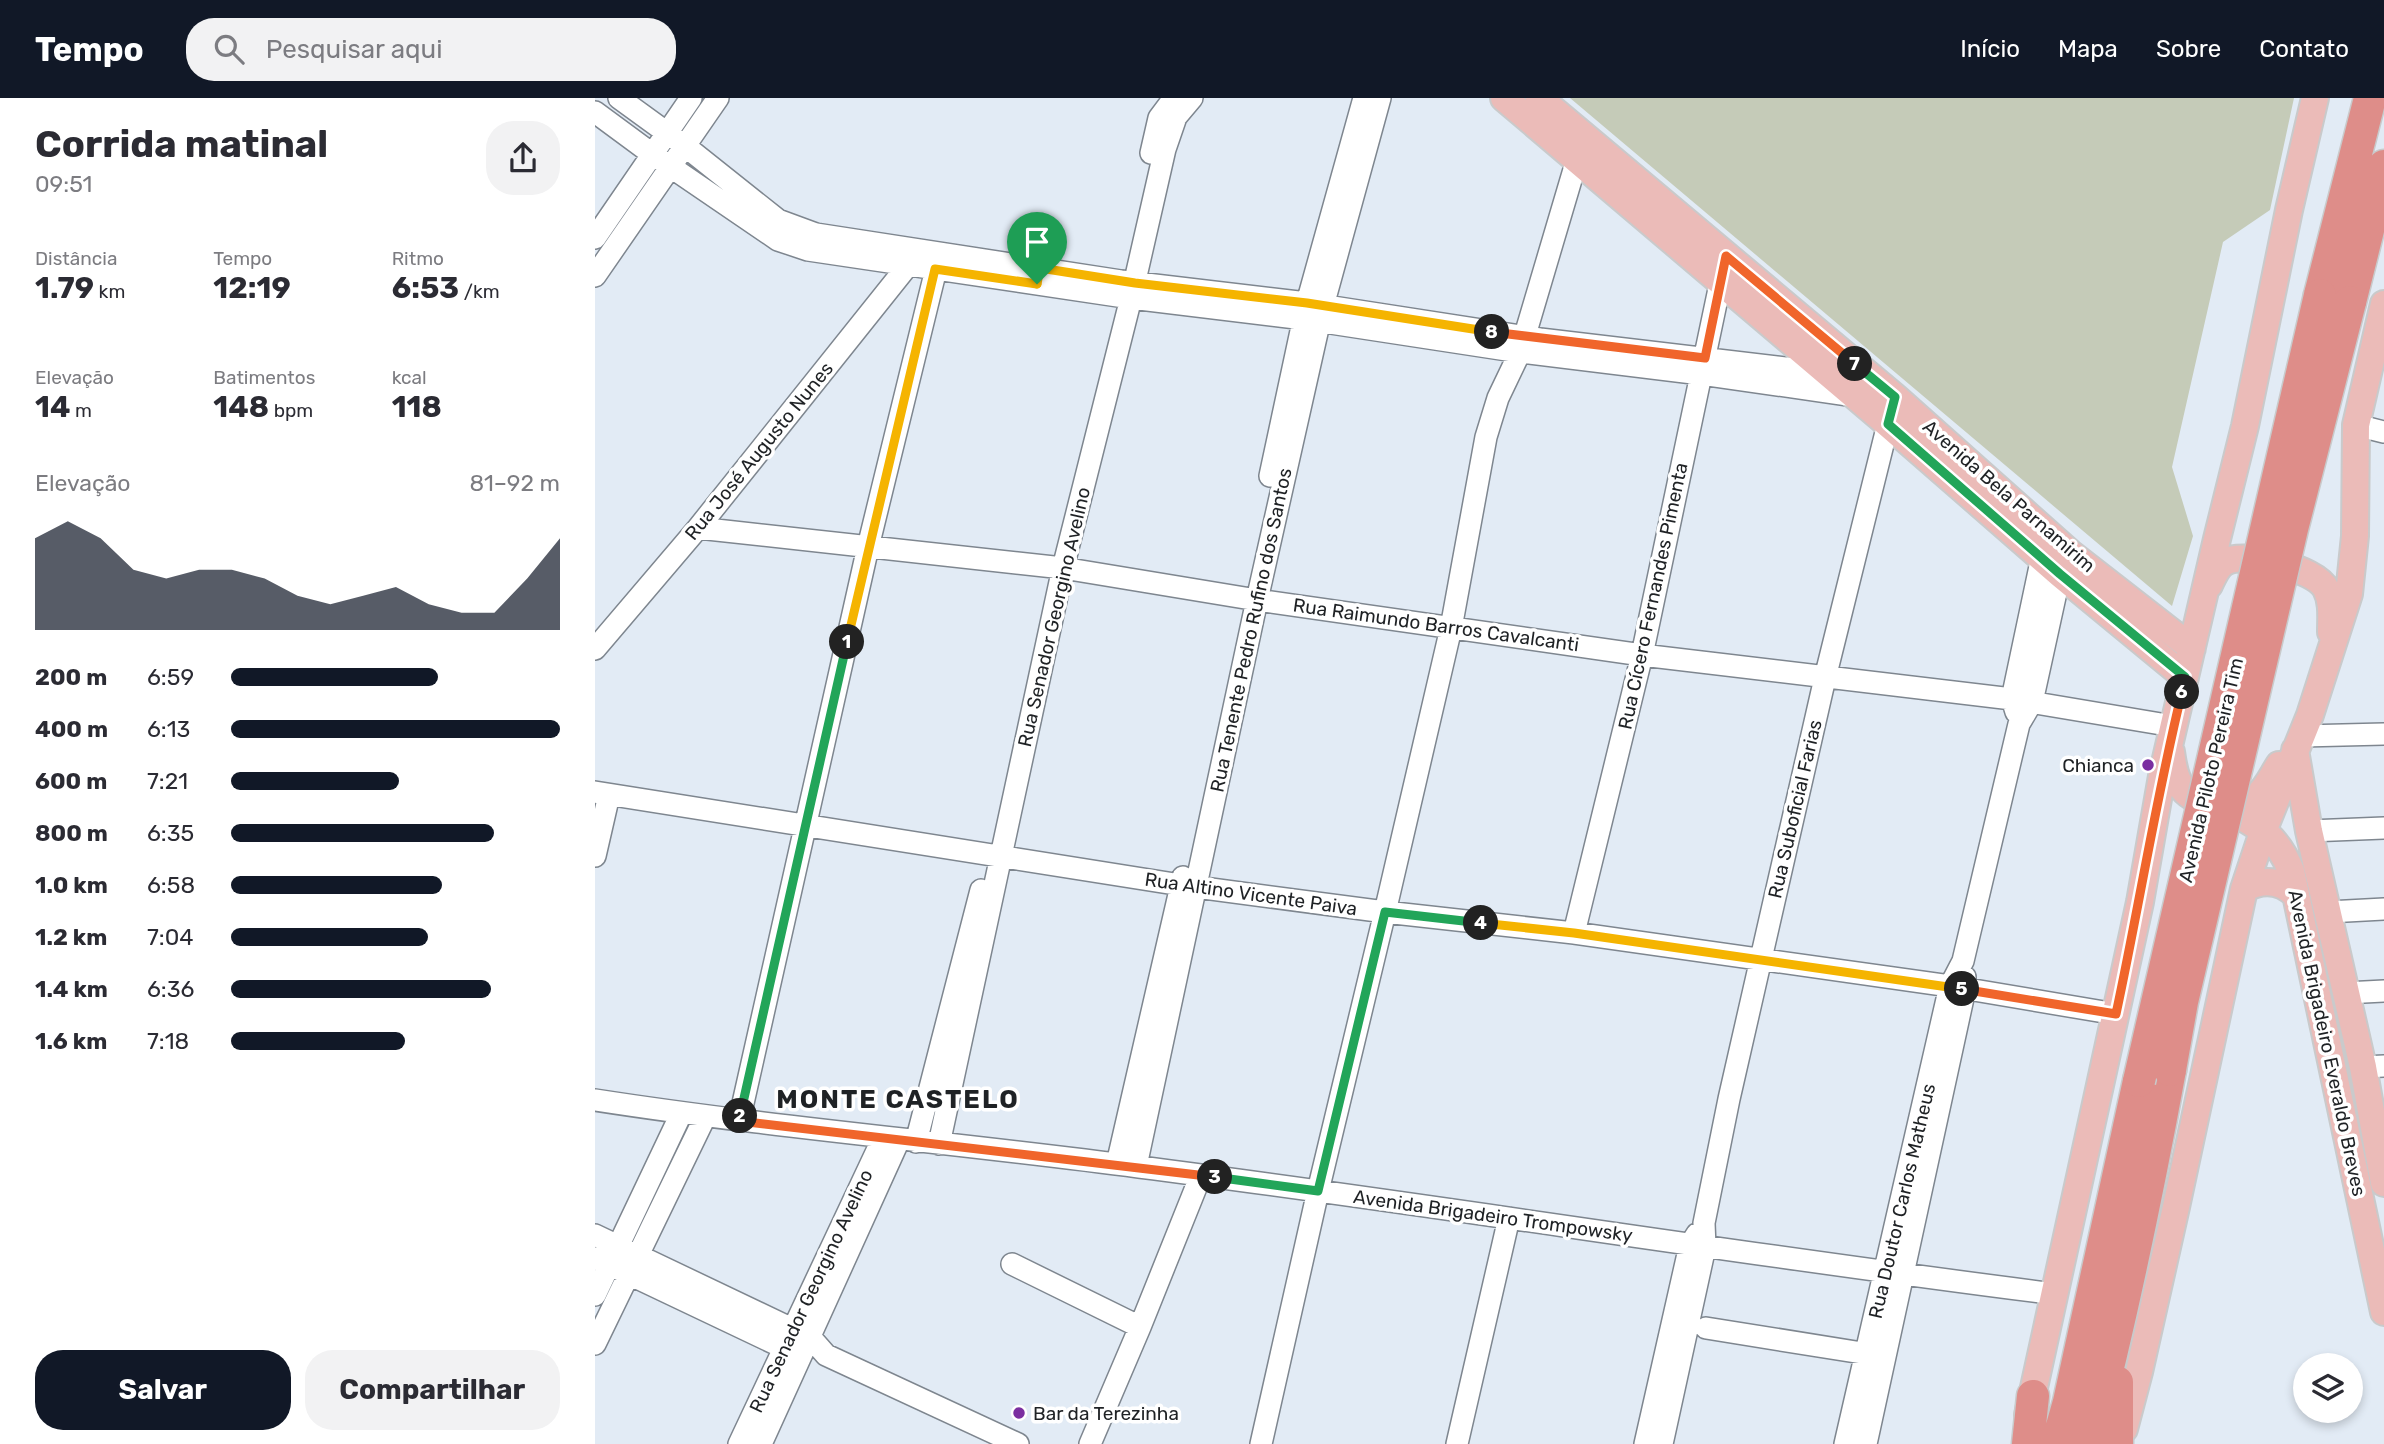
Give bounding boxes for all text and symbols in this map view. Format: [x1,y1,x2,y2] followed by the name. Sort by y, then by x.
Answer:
[186,18,676,81] search box
[35,30,144,69] text: Tempo
[210,30,248,68] icon: search
[266,34,443,65] text: Pesquisar aqui
[1960,35,2020,63] text: Início
[2058,35,2118,63] text: Mapa
[2156,35,2221,63] text: Sobre
[2259,35,2349,63] text: Contato
[35,121,328,167] text: Corrida matinal
[486,121,560,195] button: share
[35,170,92,198] text: 09:51
[1007,212,1067,284] pin
[1018,223,1056,261] icon: arrive
[35,247,117,270] text: Distância
[213,247,272,270] text: Tempo
[392,247,444,270] text: Ritmo
[35,270,94,306] text: 1.79
[213,270,291,306] text: 12:19
[392,270,459,306] text: 6:53
[94,280,125,303] text: km
[459,280,500,303] text: /km
[1475,314,1509,350] pin: 8
[1485,320,1498,343] text: 8
[1837,346,1873,382] pin: 7
[1849,352,1860,375] text: 7
[680,357,838,545] street label: Rua José Augusto Nunes
[35,366,114,389] text: Elevação
[213,366,315,389] text: Batimentos
[392,366,427,389] text: kcal
[35,389,70,425] text: 14
[213,389,269,425] text: 148
[392,389,442,425] text: 118
[70,399,92,422] text: m
[269,399,313,422] text: bpm
[1918,415,2100,577] street label: Avenida Bela Parnamirim
[1613,460,1693,732] street label: Rua Cícero Fernandes Pimenta
[1205,466,1297,794] street label: Rua Tenente Pedro Rufino dos Santos
[35,469,131,497] text: Elevação
[469,469,560,497] text: 81–92 m
[1013,485,1095,749] street label: Rua Senador Georgino Avelino
[1292,594,1580,656] street label: Rua Raimundo Barros Cavalcanti
[829,624,865,660] pin: 1
[842,630,851,653] text: 1
[2174,655,2248,885] street label: Avenida Piloto Pereira Tim
[35,663,107,691] text: 200 m
[147,663,194,691] text: 6:59
[2165,674,2199,710] pin: 6
[2175,680,2188,703] text: 6
[35,715,108,743] text: 400 m
[147,715,190,743] text: 6:13
[1763,717,1827,901] street label: Rua Suboficial Farias
[2062,754,2134,777] place label: Chianca
[2140,757,2156,773] marker: Chianca
[35,767,107,795] text: 600 m
[147,767,188,795] text: 7:21
[35,819,108,847] text: 800 m
[147,819,194,847] text: 6:35
[1143,868,1359,920] street label: Rua Altino Vicente Paiva
[35,871,108,899] text: 1.0 km
[147,871,195,899] text: 6:58
[2283,888,2371,1198] street label: Avenida Brigadeiro Everaldo Breves
[1463,906,1498,940] pin: 4
[1474,911,1487,934] text: 4
[35,923,107,951] text: 1.2 km
[147,923,194,951] text: 7:04
[1945,972,1979,1006] pin: 5
[35,975,108,1003] text: 1.4 km
[147,975,194,1003] text: 6:36
[1955,977,1968,1000] text: 5
[35,1027,107,1055] text: 1.6 km
[147,1027,189,1055] text: 7:18
[1864,1081,1940,1321] street label: Rua Doutor Carlos Matheus
[776,1084,1020,1115] district label: MONTE CASTELO
[723,1098,757,1134] pin: 2
[733,1104,746,1127] text: 2
[1197,1160,1233,1194] pin: 3
[1208,1165,1221,1188] text: 3
[744,1166,878,1416] street label: Rua Senador Georgino Avelino
[1352,1185,1634,1247] street label: Avenida Brigadeiro Trompowsky
[35,1350,291,1430] button: Salvar
[305,1350,560,1430] button: Compartilhar
[2293,1353,2363,1423] map controls
[2293,1353,2363,1423] button: layers
[1033,1402,1179,1425] place label: Bar da Terezinha
[1011,1405,1027,1421] marker: Bar da Terezinha

